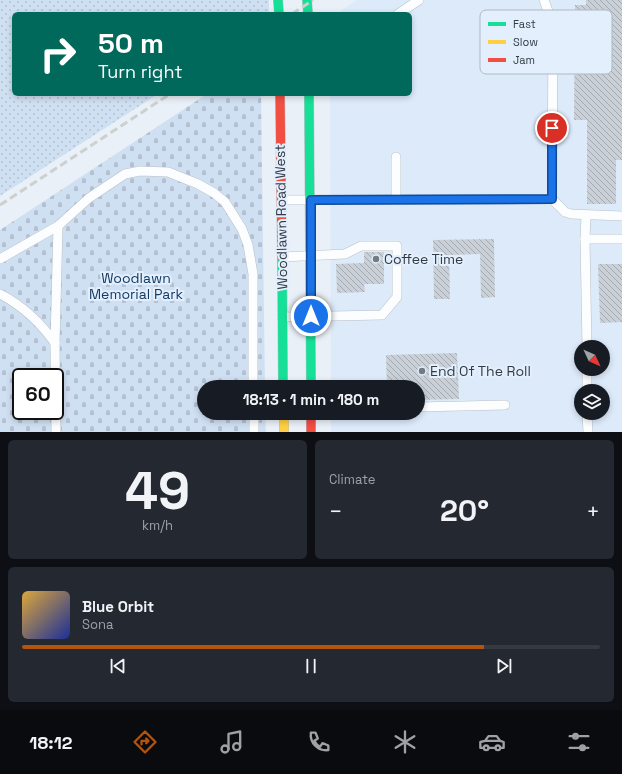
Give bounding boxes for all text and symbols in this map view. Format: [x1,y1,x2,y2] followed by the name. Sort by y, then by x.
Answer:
[480,10,612,74] legend
[513,17,536,31] text: Fast
[98,25,164,61] text: 50 m
[32,28,84,80] icon: right
[513,35,538,49] text: Slow
[513,53,535,67] text: Jam
[98,60,182,83] text: Turn right
[535,111,569,145] pin
[541,117,563,139] icon: arrive
[271,144,291,290] street label: Woodlawn Road West
[384,250,463,268] place label: Coffee Time
[371,254,381,264] marker: Coffee Time
[89,269,183,303] park label: Woodlawn Memorial Park
[290,295,332,337] position arrow
[574,340,610,376] north arrow
[574,340,610,420] map controls
[430,362,531,380] place label: End Of The Roll
[417,366,427,376] marker: End Of The Roll
[12,368,64,420] speed limit sign: 60
[574,384,610,420] button: layers
[243,390,379,409] text: 18:13 · 1 min · 180 m
[125,458,190,524] text: 49
[329,471,375,488] text: Climate
[440,491,489,530] text: 20°
[329,497,343,525] text: −
[586,497,600,525] text: +
[142,517,173,534] text: km/h
[82,597,154,616] text: Blue Orbit
[82,616,113,633] text: Sona
[107,655,129,677] icon: previous
[300,655,322,677] icon: pause
[493,655,515,677] icon: next
[131,728,159,756] icon: directions
[218,728,246,756] icon: music
[305,728,333,756] icon: phone
[391,728,419,756] icon: climate
[478,728,506,756] icon: car
[565,728,593,756] icon: filters
[29,731,72,754] text: 18:12

